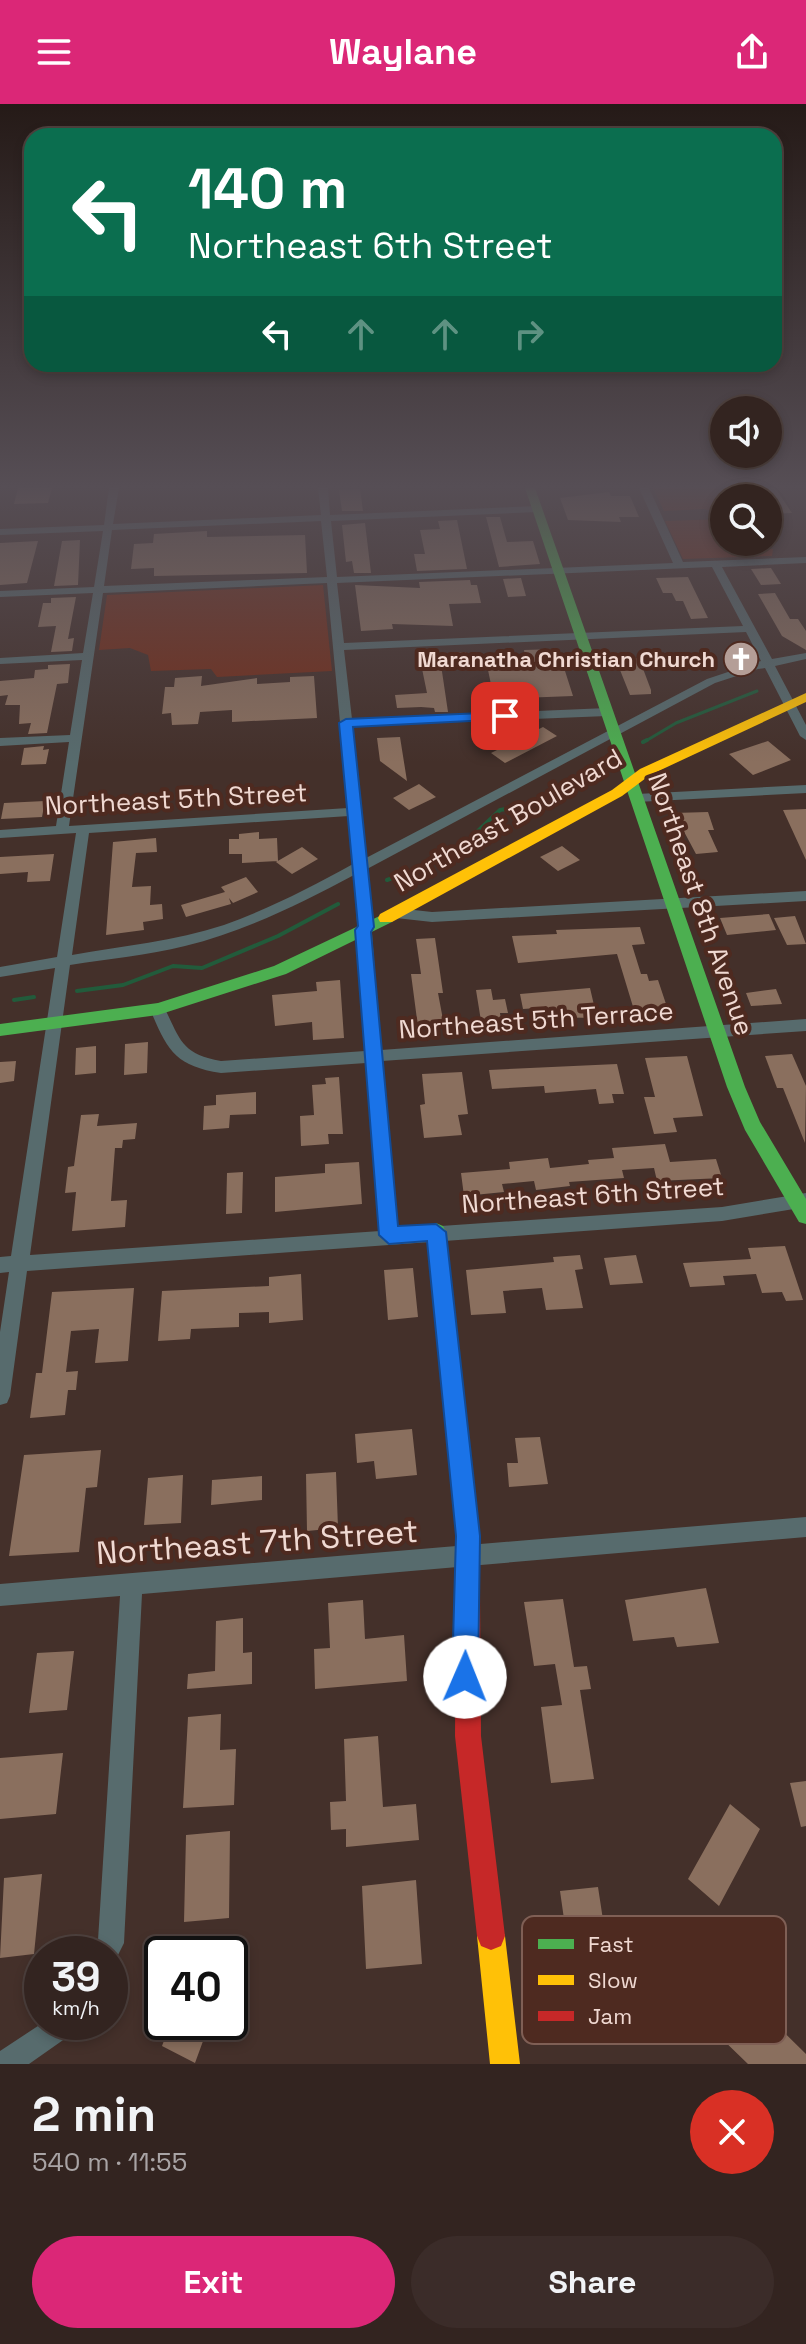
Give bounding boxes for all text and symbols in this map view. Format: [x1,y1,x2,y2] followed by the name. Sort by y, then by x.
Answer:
[329,29,477,75] text: Waylane
[32,30,76,74] icon: menu
[730,30,774,74] icon: share
[188,153,347,224] text: 140 m
[56,160,160,264] icon: left
[188,223,553,269] text: Northeast 6th Street
[255,312,299,356] icon: left
[339,312,383,356] icon: ahead
[423,312,467,356] icon: ahead
[507,312,551,356] icon: right
[710,396,782,556] map controls
[710,396,782,468] button: sound
[710,484,782,556] button: search
[722,640,760,678] church icon: Maranatha Christian Church
[417,645,715,673] place label: Maranatha Christian Church
[471,682,539,750] pin
[483,694,527,738] icon: arrive
[388,741,628,899] street label: Northeast Boulevard
[640,768,762,1040] street label: Northeast 8th Avenue
[44,775,308,823] street label: Northeast 5th Street
[397,993,675,1047] street label: Northeast 5th Terrace
[461,1169,725,1221] street label: Northeast 6th Street
[95,1511,419,1573] street label: Northeast 7th Street
[423,1635,507,1719] position arrow
[522,1916,786,2044] legend
[588,1930,634,1958] text: Fast
[144,1936,248,2040] speed limit sign: 40
[51,1952,101,2003] text: 39
[588,1966,638,1994] text: Slow
[52,1995,100,2021] text: km/h
[588,2002,632,2030] text: Jam
[32,2084,156,2145] text: 2 min
[690,2090,774,2174] button: close
[32,2145,187,2179] text: 540 m · 11:55
[32,2236,395,2328] button: Exit
[411,2236,774,2328] button: Share

